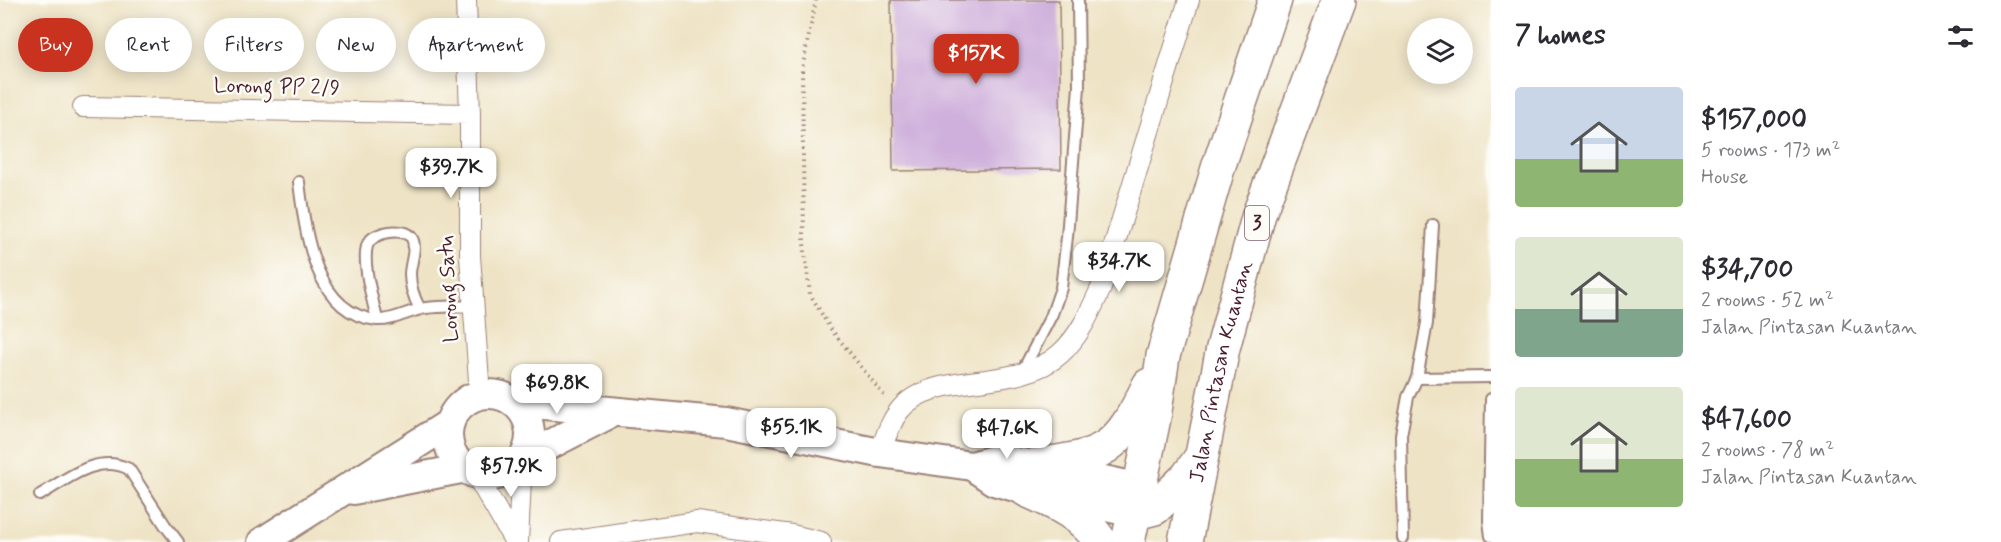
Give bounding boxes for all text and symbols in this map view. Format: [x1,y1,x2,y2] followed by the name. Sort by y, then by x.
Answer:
[18,18,93,72] chip: Buy
[105,18,192,72] chip: Rent
[204,18,304,72] chip: Filters
[316,18,396,72] chip: New
[408,18,545,72] chip: Apartment
[1407,18,1473,84] map controls
[1407,18,1473,84] button: layers
[1515,19,1606,53] text: 7 homes
[1944,20,1977,53] icon: filters
[934,34,1018,85] pin: $157K
[948,40,1004,67] text: $157K
[213,72,340,104] street label: Lorong PP 2/9
[1701,103,1807,137] text: $157,000
[1563,111,1635,183] icon: home
[1701,137,1840,164] text: 5 rooms · 173 m²
[402,148,500,199] pin: $39.7K
[419,154,483,181] text: $39.7K
[1701,164,1748,191] text: House
[1245,206,1269,240] road number: 3
[432,235,468,343] street label: Lorong Satu
[1070,242,1168,293] pin: $34.7K
[1087,248,1151,275] text: $34.7K
[1701,253,1793,287] text: $34,700
[1183,257,1260,485] street label: Jalan Pintasan Kuantan
[1563,261,1635,333] icon: home
[1701,287,1834,314] text: 2 rooms · 52 m²
[1701,314,1917,341] text: Jalan Pintasan Kuantan
[508,364,606,415] pin: $69.8K
[525,370,589,397] text: $69.8K
[1701,403,1792,437] text: $47,600
[742,408,840,459] pin: $55.1K
[958,409,1056,460] pin: $47.6K
[1563,411,1635,483] icon: home
[760,414,822,441] text: $55.1K
[976,415,1038,442] text: $47.6K
[1701,437,1834,464] text: 2 rooms · 78 m²
[462,447,560,498] pin: $57.9K
[480,453,542,480] text: $57.9K
[1701,464,1917,491] text: Jalan Pintasan Kuantan

